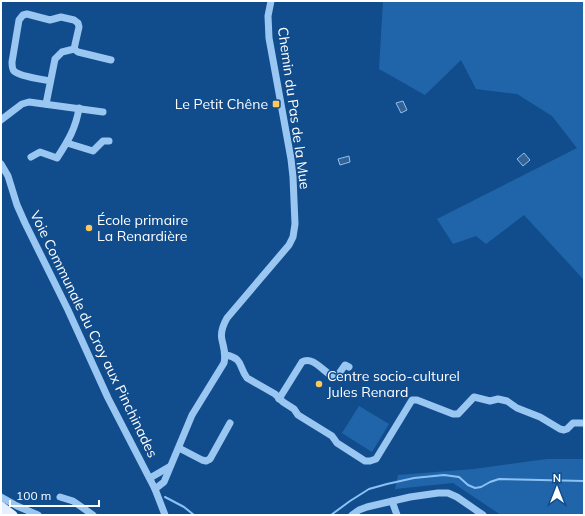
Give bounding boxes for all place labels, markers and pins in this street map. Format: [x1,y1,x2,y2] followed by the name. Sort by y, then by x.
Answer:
[175,95,268,113] place label: Le Petit Chêne
[271,99,281,109] marker: Le Petit Chêne
[97,211,188,245] place label: École primaire La Renardière
[84,223,94,233] marker: École primaire La Renardière
[327,367,460,401] place label: Centre socio-culturel Jules Renard
[314,379,324,389] marker: Centre socio-culturel Jules Renard

